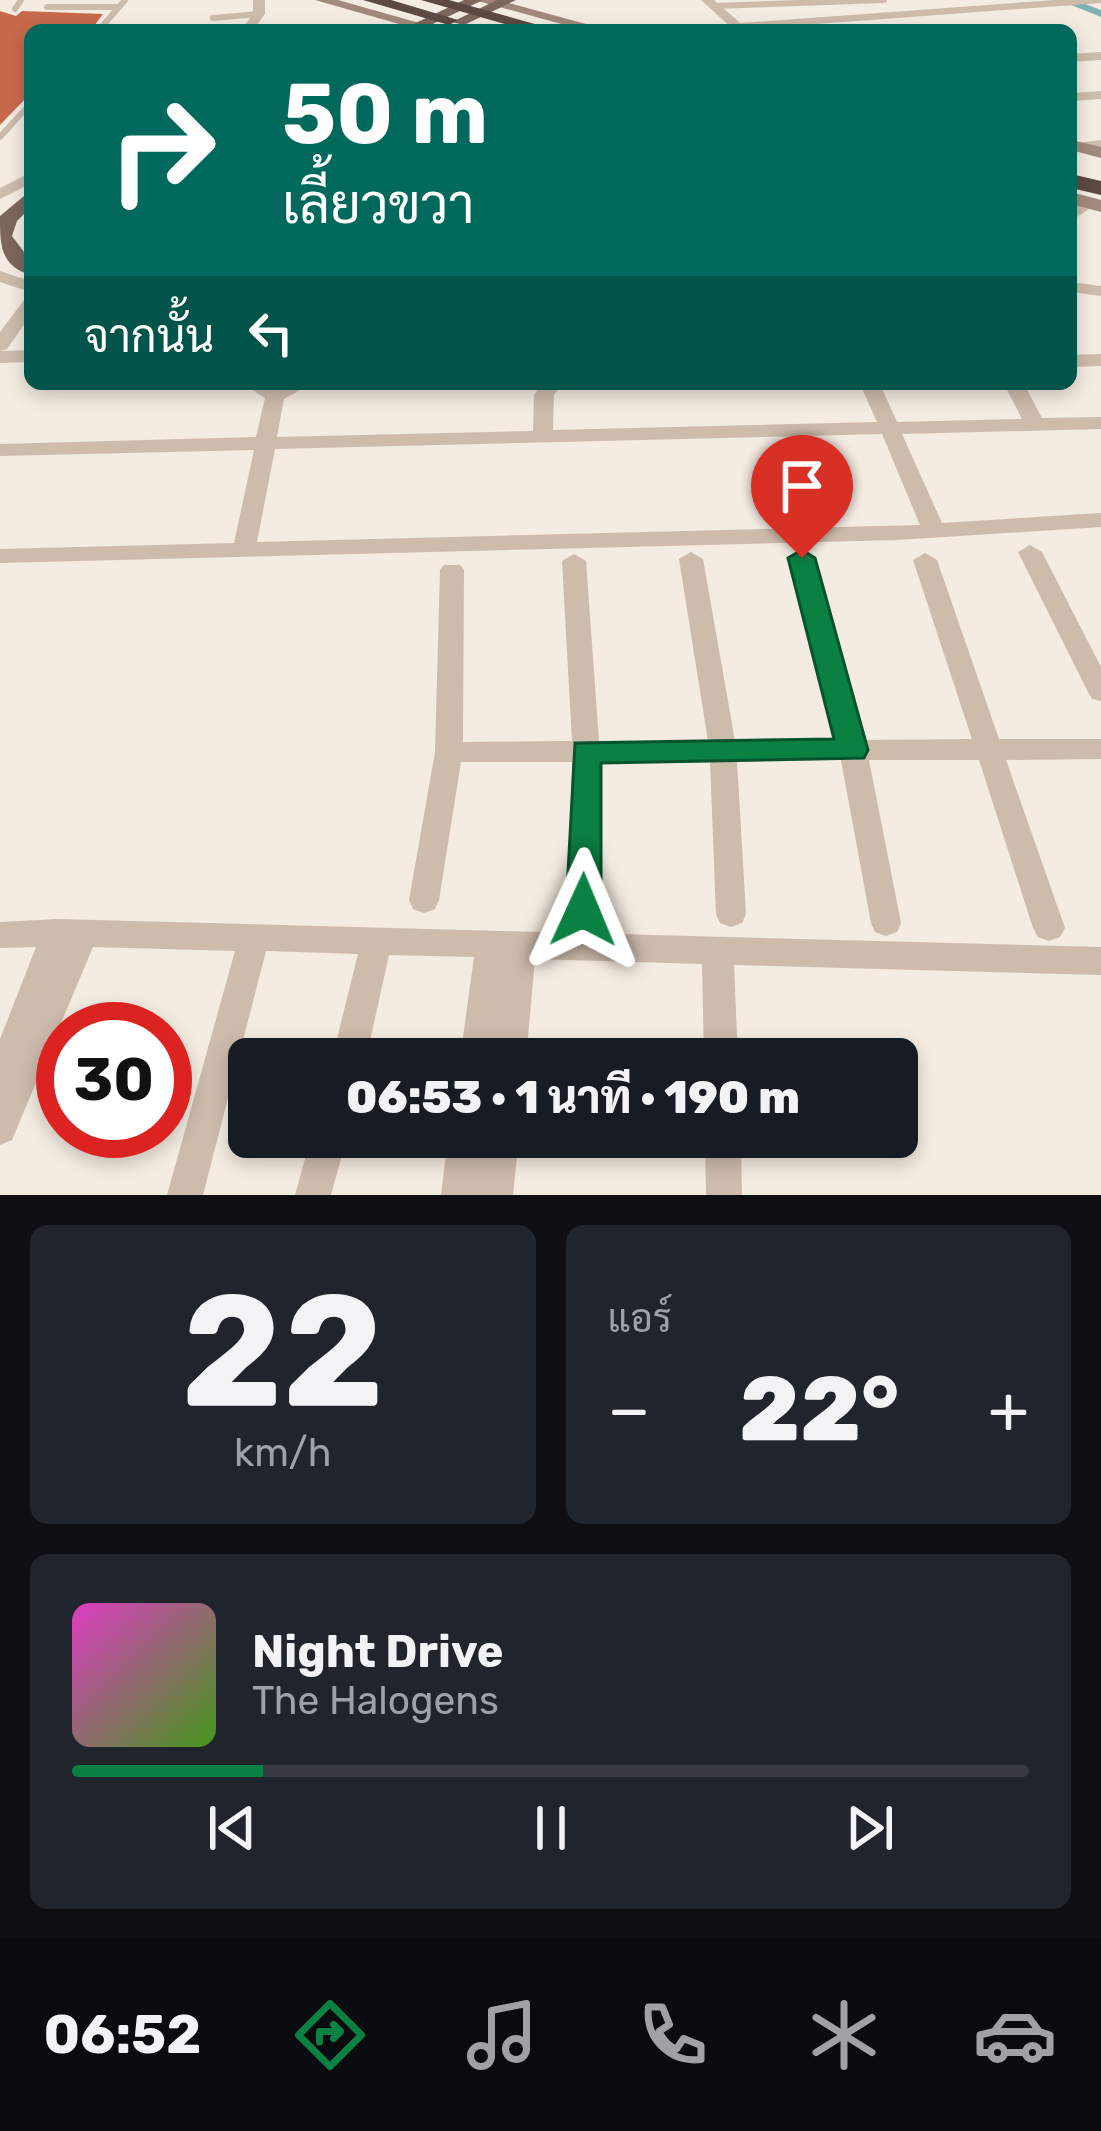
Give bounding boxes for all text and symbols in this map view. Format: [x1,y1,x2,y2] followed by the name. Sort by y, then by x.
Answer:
[282,64,488,164] text: 50 m
[84,72,240,228] icon: right
[282,173,475,237] text: เลี้ยวขวา
[238,300,304,366] icon: left
[84,310,214,363] text: จากนั้น
[751,435,853,558] pin
[769,453,835,519] icon: arrive
[520,847,646,973] position arrow
[36,1002,192,1158] speed limit sign: 30
[346,1071,800,1124] text: 06:53 · 1 นาที · 190 m
[181,1259,384,1444] text: 22
[608,1296,672,1342] text: แอร์
[739,1356,899,1463] text: 22°
[608,1370,650,1449] text: −
[988,1370,1029,1449] text: +
[234,1430,331,1476] text: km/h
[252,1625,504,1678] text: Night Drive
[252,1678,499,1724] text: The Halogens
[199,1795,265,1861] icon: previous
[518,1795,584,1861] icon: pause
[837,1795,903,1861] icon: next
[288,1993,372,2077] icon: directions
[460,1993,544,2077] icon: music
[631,1993,715,2077] icon: phone
[802,1993,886,2077] icon: climate
[973,1993,1057,2077] icon: car
[44,2003,201,2067] text: 06:52

